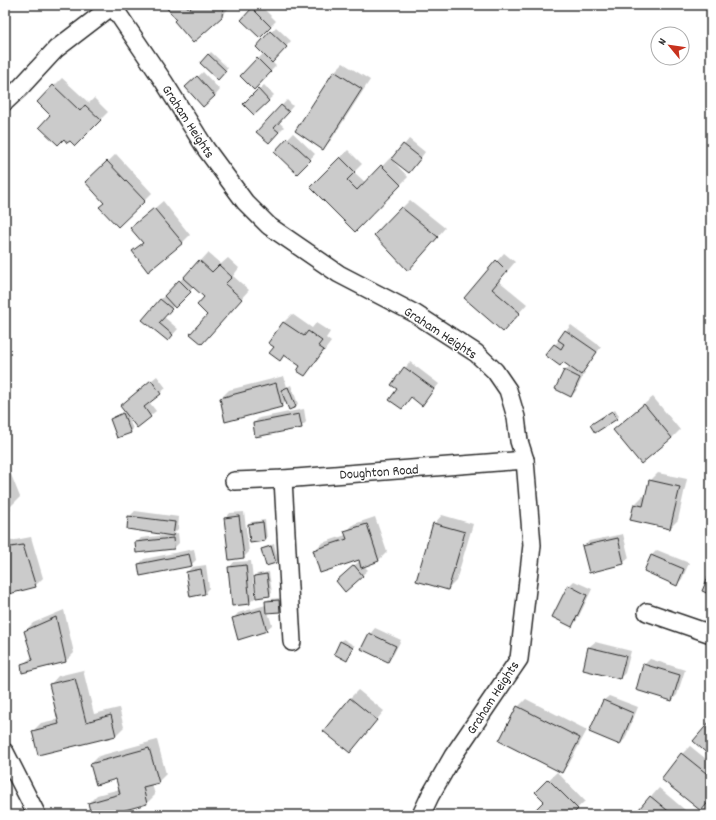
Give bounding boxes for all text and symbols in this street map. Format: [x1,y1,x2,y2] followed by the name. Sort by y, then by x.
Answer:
[650,26,690,66] north arrow
[655,35,672,48] text: N
[156,81,219,163] street label: Graham Heights
[399,302,481,365] street label: Graham Heights
[339,460,419,486] street label: Doughton Road
[462,657,525,739] street label: Graham Heights

